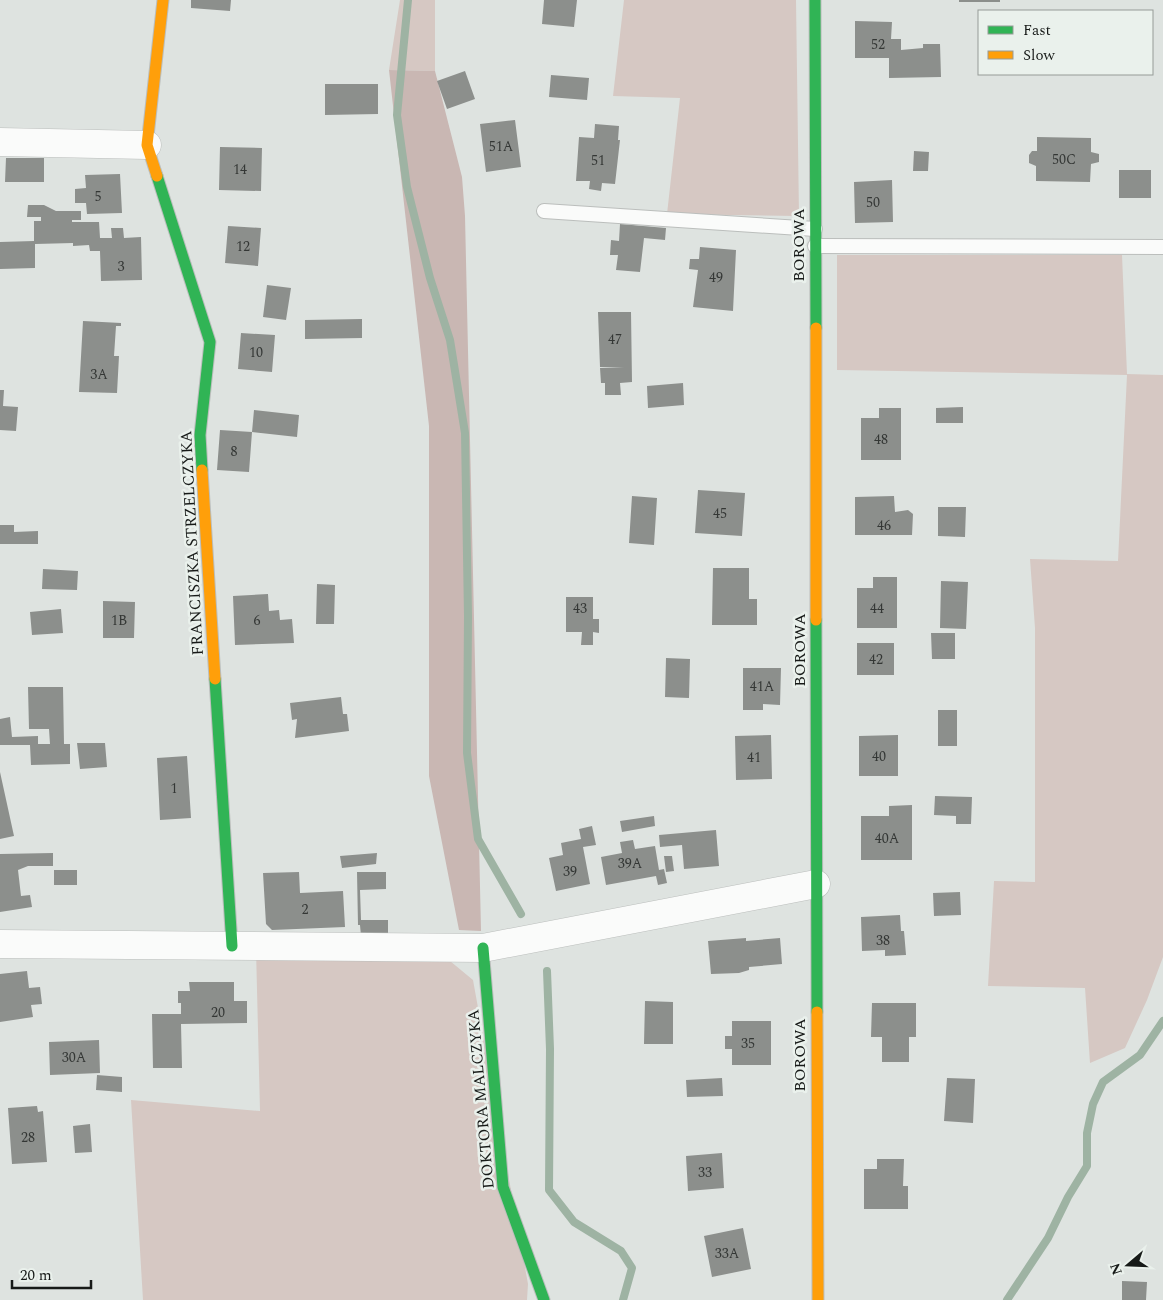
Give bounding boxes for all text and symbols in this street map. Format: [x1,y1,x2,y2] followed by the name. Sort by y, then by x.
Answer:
[978,10,1153,75] legend
[1023,19,1051,42] text: Fast
[871,34,885,55] house number: 52
[1023,44,1055,67] text: Slow
[489,136,514,157] house number: 51A
[1052,149,1076,170] house number: 50C
[591,150,605,171] house number: 51
[233,159,247,180] house number: 14
[95,186,102,207] house number: 5
[866,192,880,213] house number: 50
[787,208,811,282] street label: BOROWA
[236,236,250,257] house number: 12
[118,256,125,277] house number: 3
[709,267,723,288] house number: 49
[608,329,622,350] house number: 47
[249,342,263,363] house number: 10
[90,364,108,385] house number: 3A
[874,429,888,450] house number: 48
[174,430,210,656] street label: FRANCISZKA STRZELCZYKA
[231,441,238,462] house number: 8
[713,503,727,524] house number: 45
[877,515,891,536] house number: 46
[573,598,587,619] house number: 43
[870,598,884,619] house number: 44
[111,610,127,631] house number: 1B
[254,610,261,631] house number: 6
[788,613,812,687] street label: BOROWA
[869,649,883,670] house number: 42
[750,676,775,697] house number: 41A
[872,746,886,767] house number: 40
[747,747,761,768] house number: 41
[171,778,178,799] house number: 1
[875,828,900,849] house number: 40A
[618,853,643,874] house number: 39A
[563,861,577,882] house number: 39
[302,899,309,920] house number: 2
[876,930,890,951] house number: 38
[211,1002,225,1023] house number: 20
[461,1008,501,1190] street label: DOKTORA MALCZYKA
[788,1018,812,1092] street label: BOROWA
[741,1033,755,1054] house number: 35
[62,1047,87,1068] house number: 30A
[21,1127,35,1148] house number: 28
[698,1162,712,1183] house number: 33
[1103,1240,1153,1290] north arrow
[715,1243,740,1264] house number: 33A
[12,1258,91,1290] scale bar
[1104,1260,1128,1278] text: N
[20,1264,52,1287] text: 20 m

